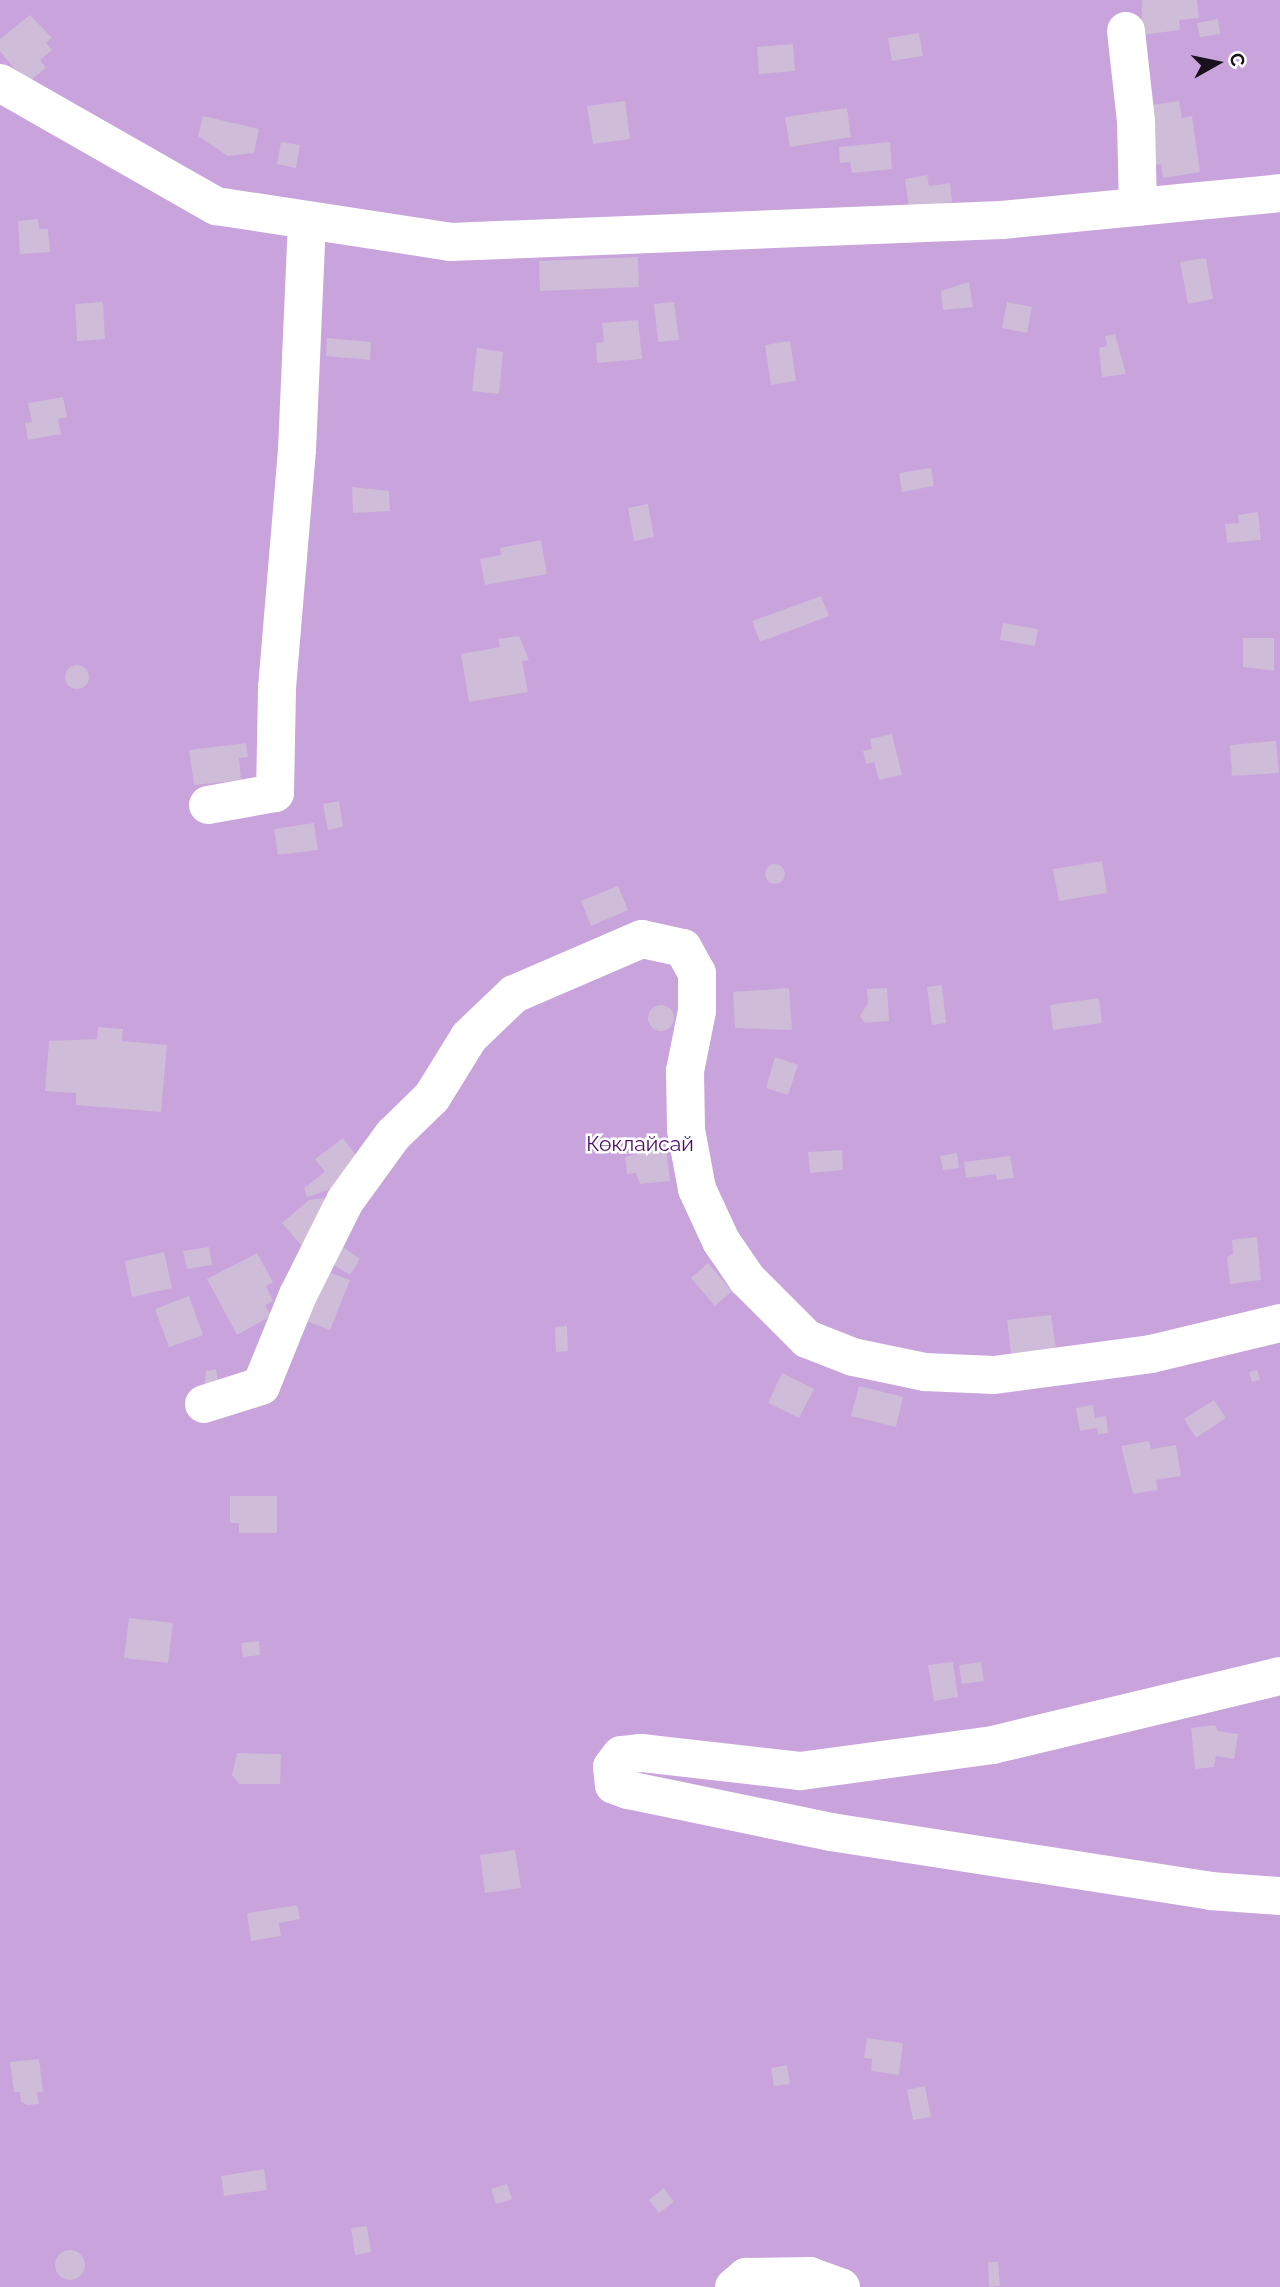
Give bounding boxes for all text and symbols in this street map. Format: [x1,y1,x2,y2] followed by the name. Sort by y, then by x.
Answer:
[1182,28,1252,98] north arrow
[1226,52,1250,68] text: С
[586,1131,694,1157] park label: Көклайсай

